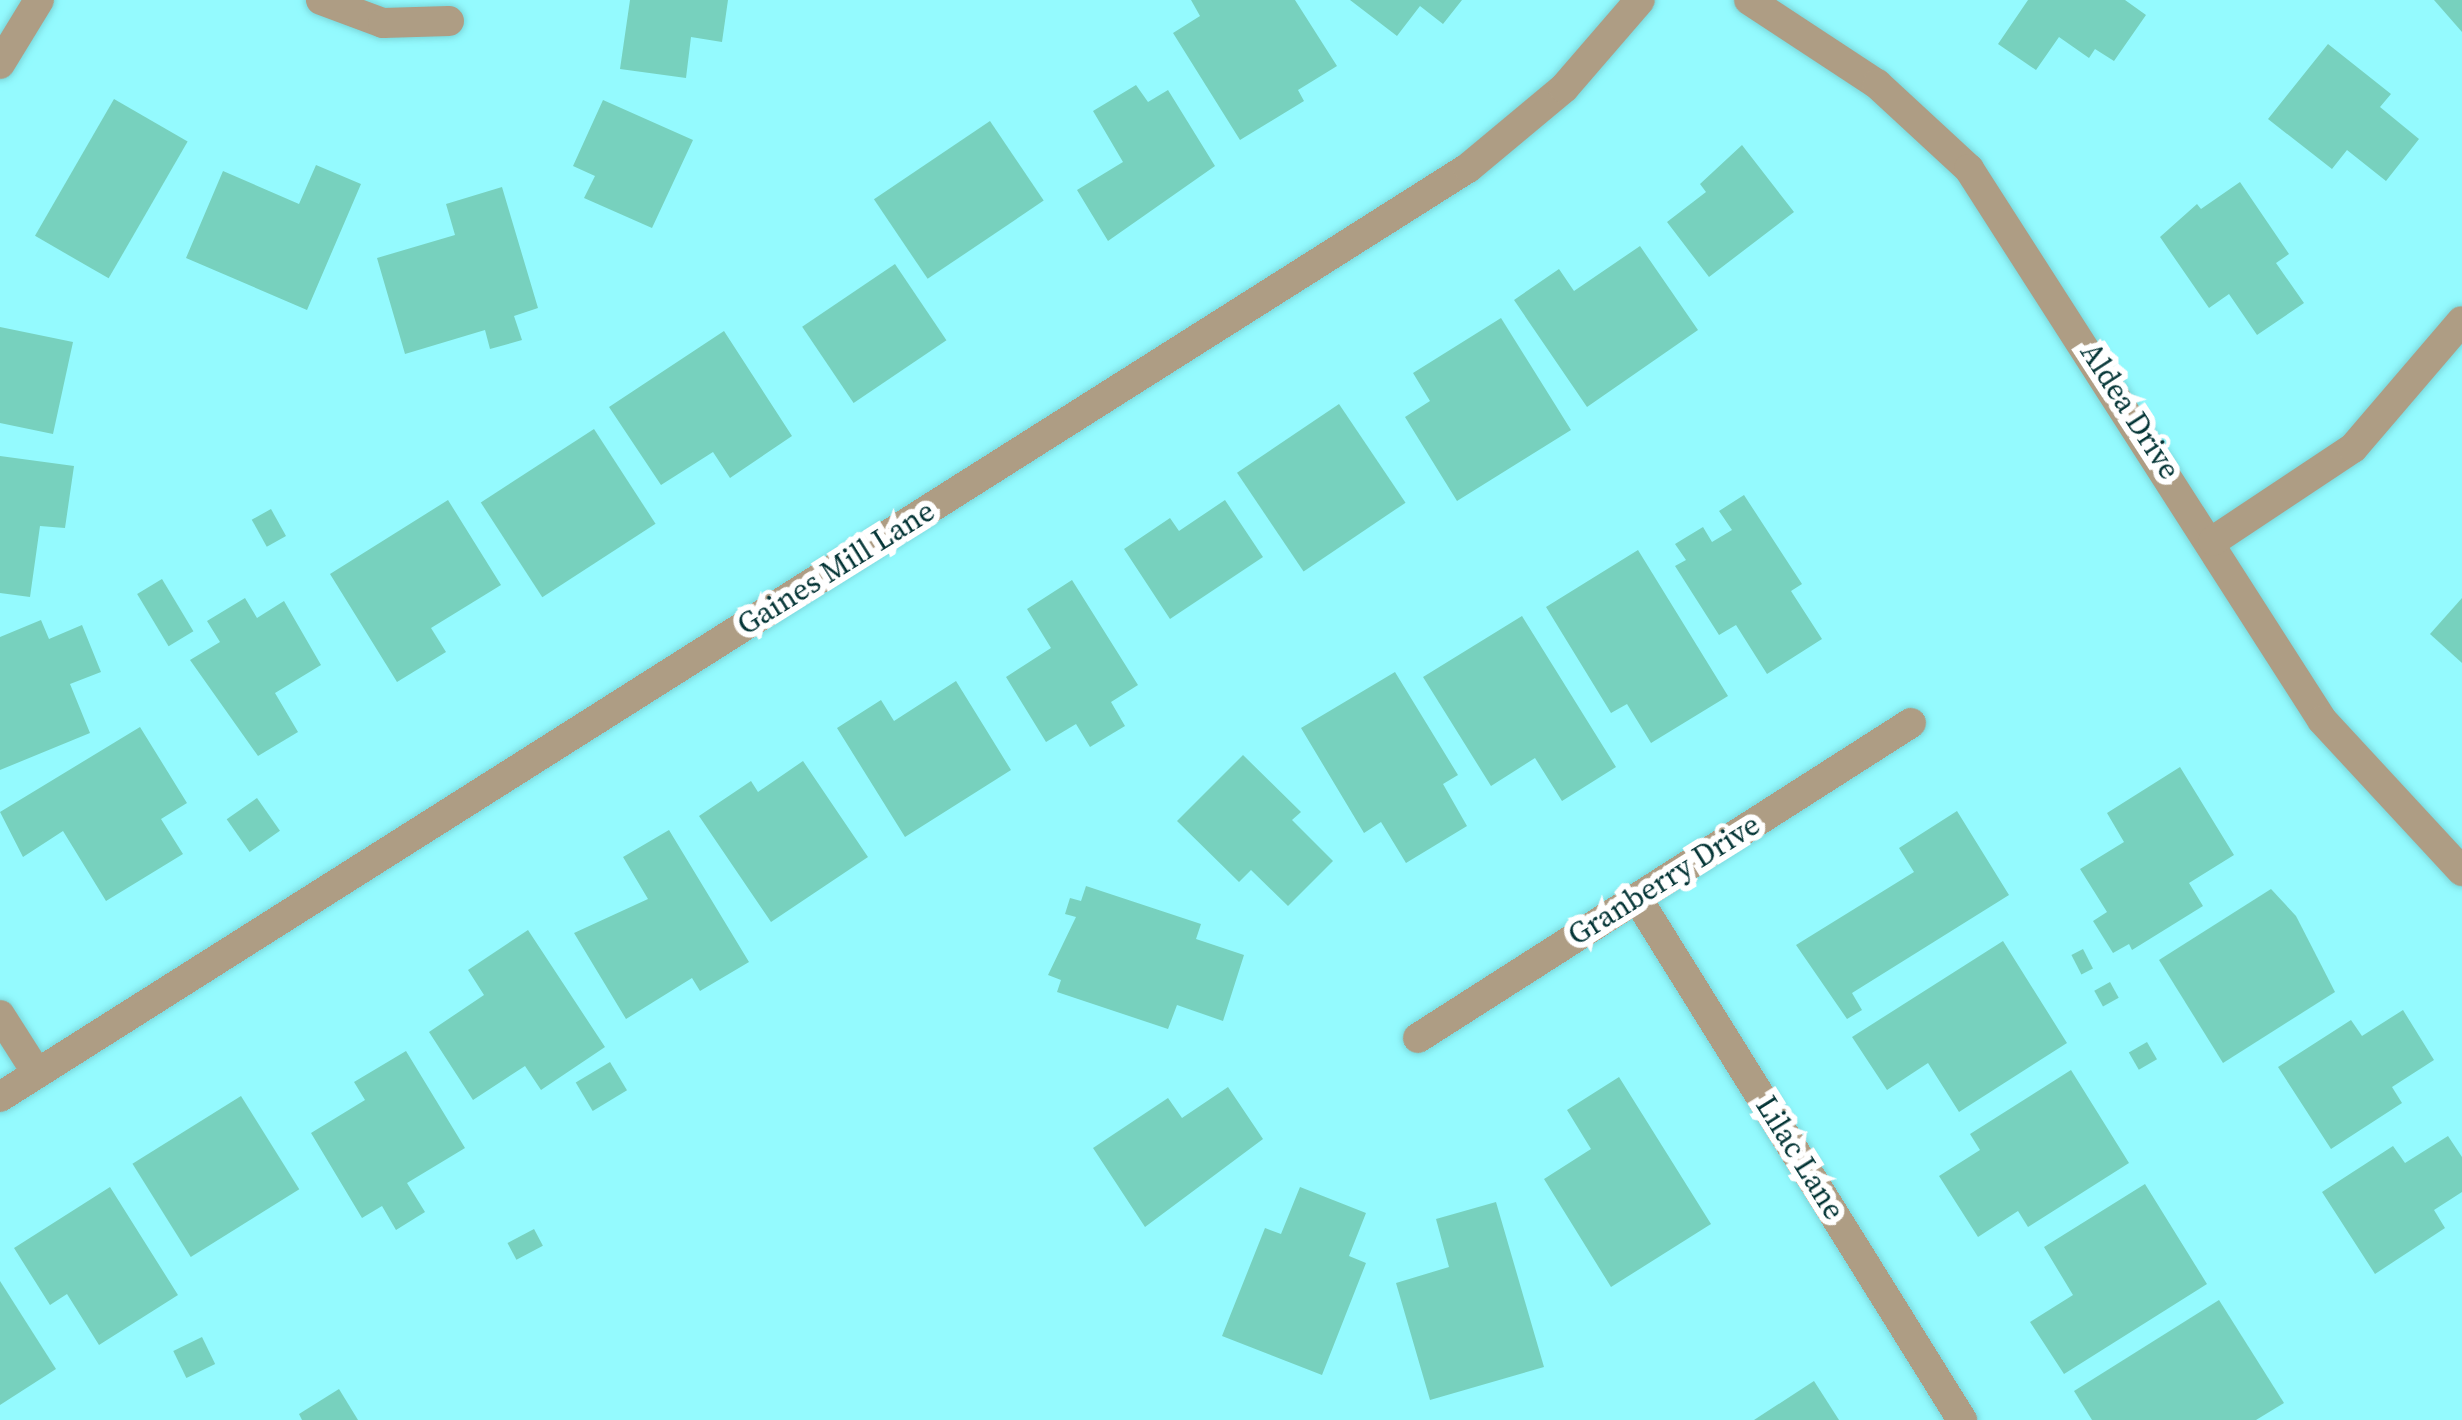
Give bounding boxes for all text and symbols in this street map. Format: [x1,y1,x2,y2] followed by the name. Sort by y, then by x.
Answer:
[2073,336,2187,486] street label: Aldea Drive
[731,493,941,643] street label: Gaines Mill Lane
[1562,807,1766,953] street label: Granberry Drive
[1748,1090,1852,1226] street label: Lilac Lane

